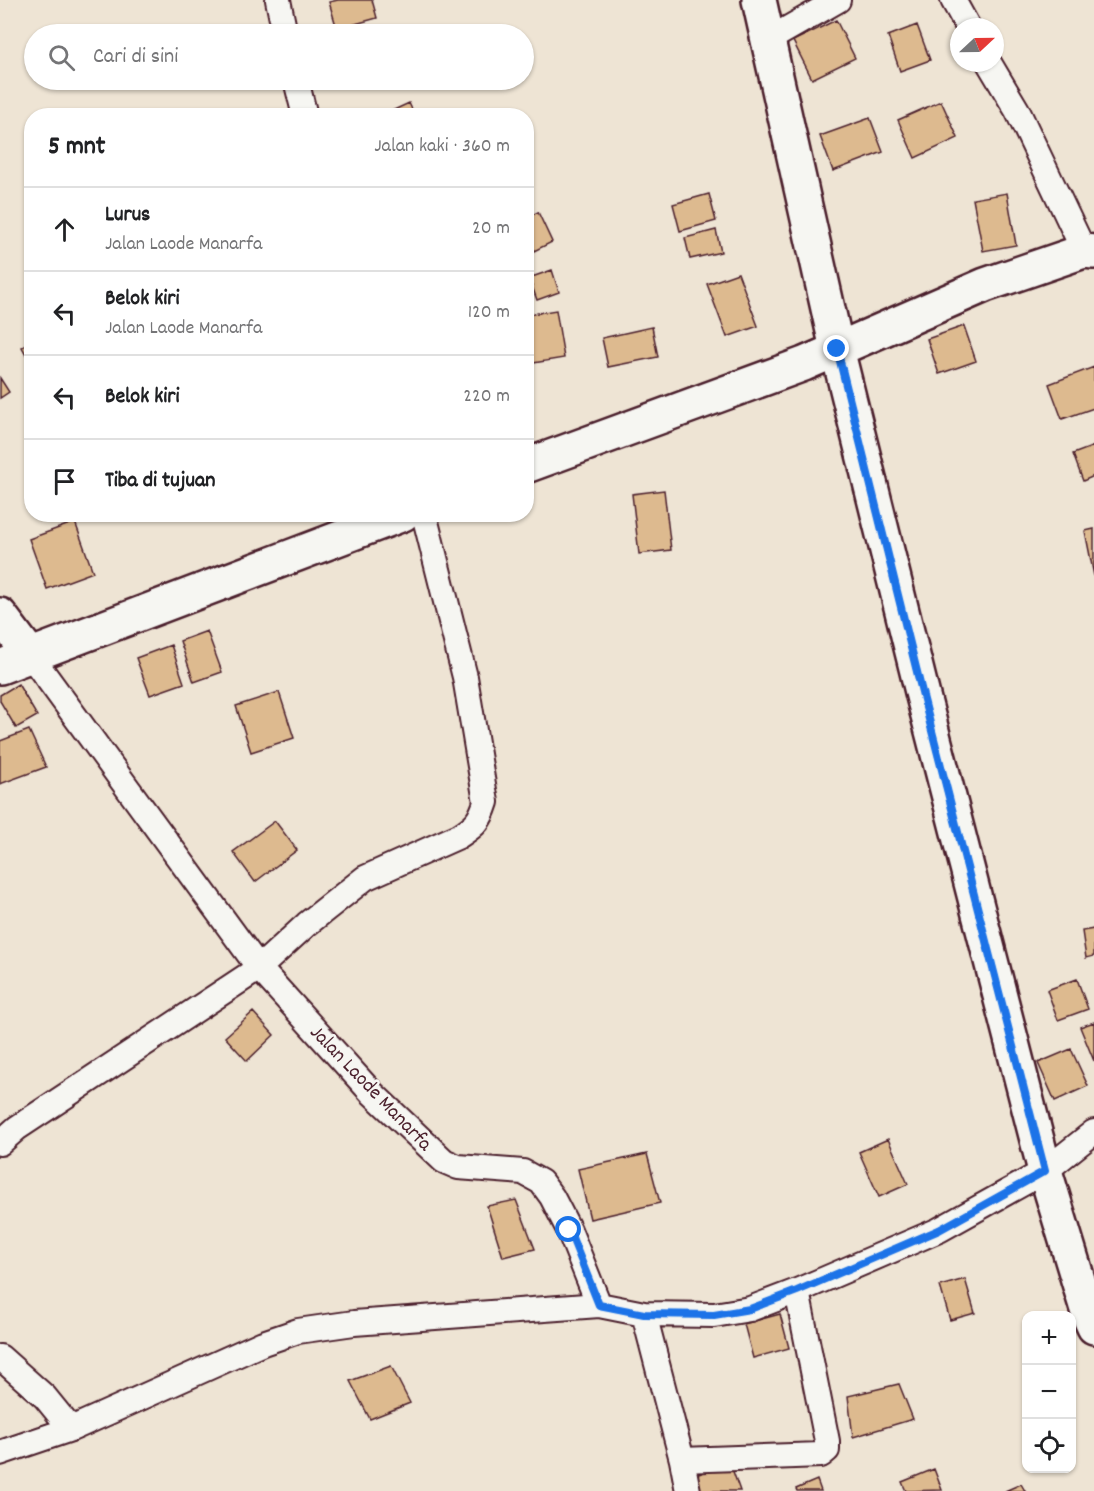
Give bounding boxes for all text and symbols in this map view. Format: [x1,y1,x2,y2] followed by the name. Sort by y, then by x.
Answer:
[950,18,1004,72] north arrow
[24,24,534,90] search box
[45,41,78,74] icon: search
[93,42,178,73] text: Cari di sini
[48,129,105,166] text: 5 mnt
[374,133,510,161] text: Jalan kaki · 360 m
[105,200,150,231] text: Lurus
[48,213,81,246] icon: ahead
[472,215,510,243] text: 20 m
[105,231,262,259] text: Jalan Laode Manarfa
[105,284,179,315] text: Belok kiri
[48,297,81,330] icon: left
[468,299,510,327] text: 120 m
[105,315,262,343] text: Jalan Laode Manarfa
[823,335,849,361] route end
[48,381,81,414] icon: left
[105,382,179,413] text: Belok kiri
[463,383,510,411] text: 220 m
[48,465,81,498] icon: arrive
[105,466,215,497] text: Tiba di tujuan
[302,1019,439,1160] street label: Jalan Laode Manarfa
[555,1216,581,1242] route start
[1022,1311,1076,1473] map controls
[1022,1311,1076,1365] button: +
[1022,1365,1076,1419] button: −
[1022,1419,1076,1473] button: locate

